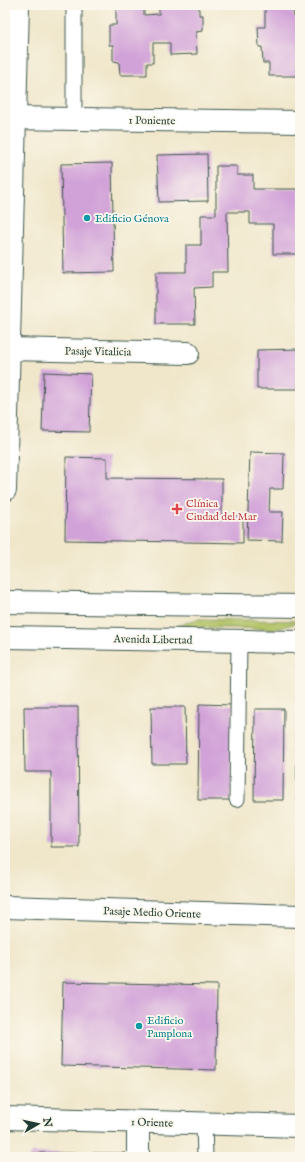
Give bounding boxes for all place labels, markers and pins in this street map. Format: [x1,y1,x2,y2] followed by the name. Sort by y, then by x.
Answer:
[95,212,169,226] place label: Edificio Génova
[82,213,92,223] marker: Edificio Génova
[186,497,257,524] place label: Clínica Ciudad del Mar
[171,503,183,515] marker: Clínica Ciudad del Mar
[147,1014,192,1041] place label: Edificio Pamplona
[134,1021,144,1031] marker: Edificio Pamplona

